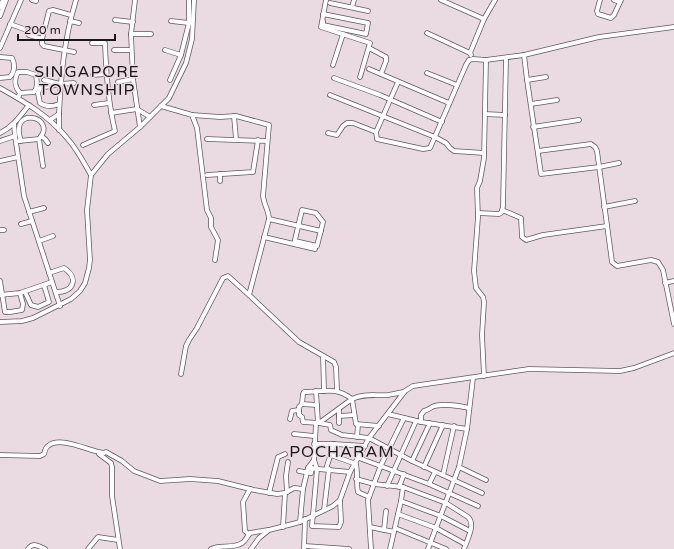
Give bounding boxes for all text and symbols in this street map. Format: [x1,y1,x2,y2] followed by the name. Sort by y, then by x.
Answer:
[18,16,115,42] scale bar
[24,23,61,37] text: 200 m
[34,62,140,100] district label: SINGAPORE TOWNSHIP
[289,442,395,462] district label: POCHARAM

